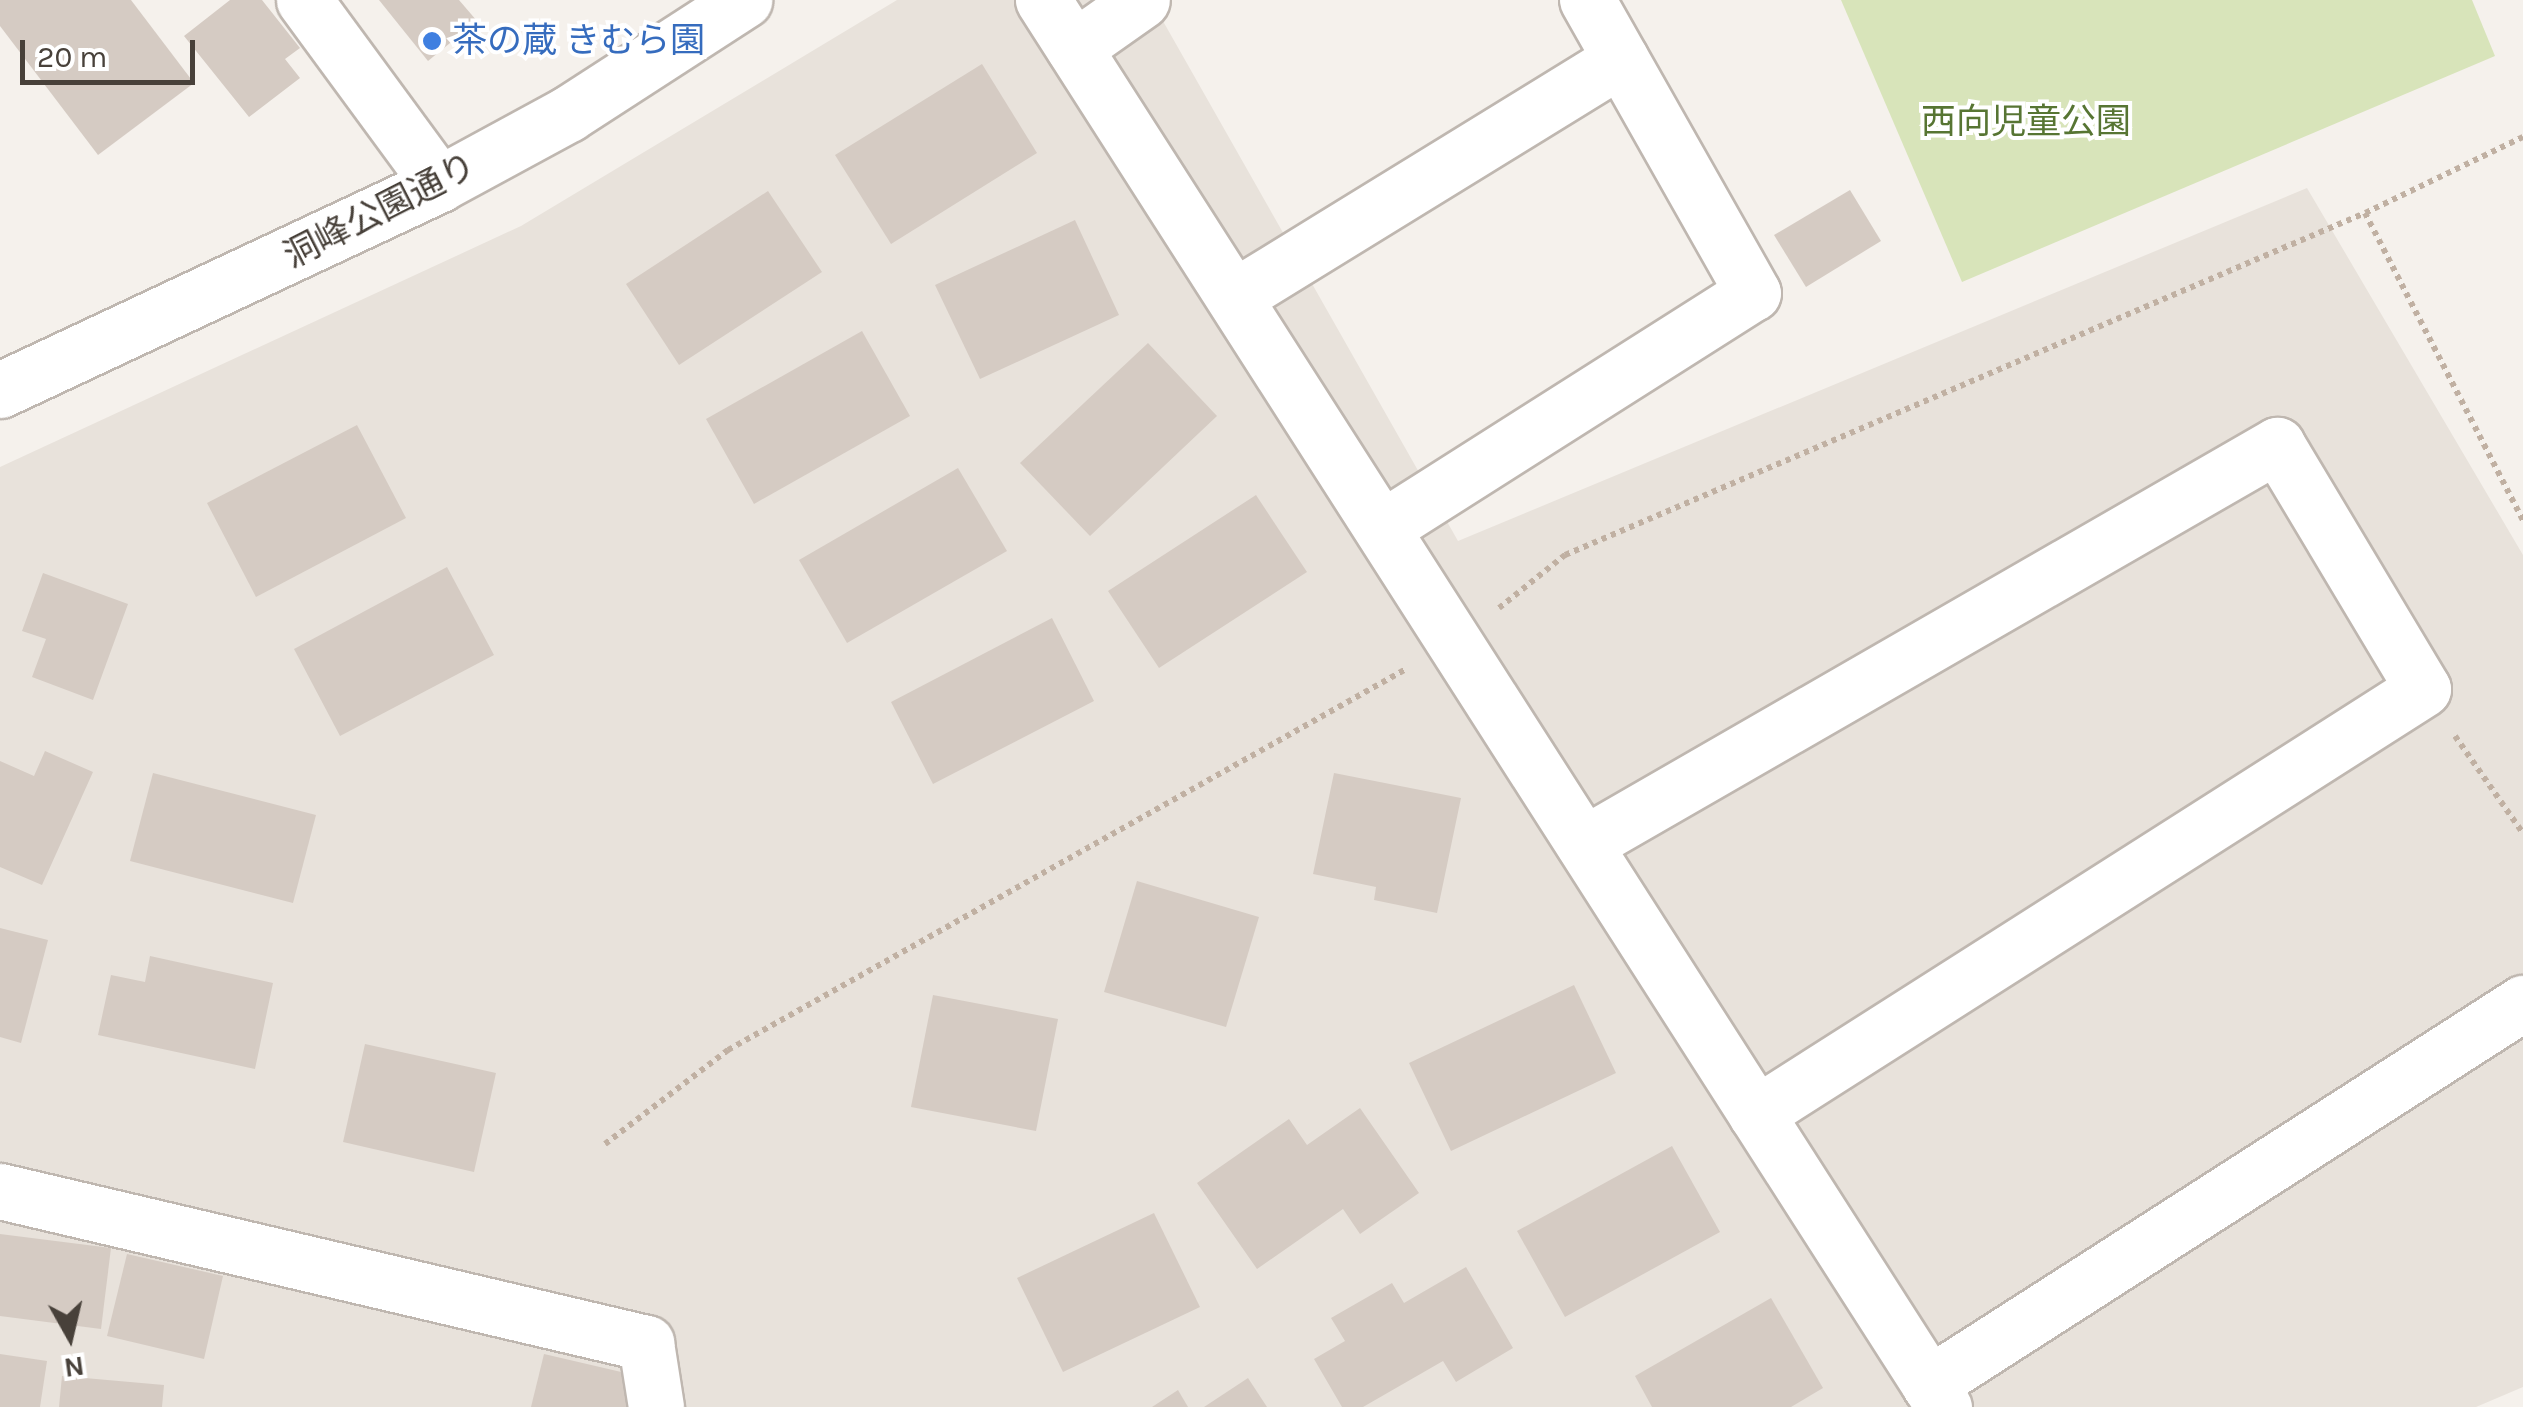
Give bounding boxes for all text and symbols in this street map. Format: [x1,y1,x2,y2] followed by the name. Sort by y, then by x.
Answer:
[25,20,200,82] scale bar
[452,20,705,62] place label: 茶の蔵 きむら園
[421,30,443,52] marker: 茶の蔵 きむら園
[37,39,107,75] text: 20 m
[1921,101,2131,143] park label: 西向児童公園
[277,145,483,277] street label: 洞峰公園通り
[20,1287,120,1387] north arrow
[62,1349,86,1385] text: N

